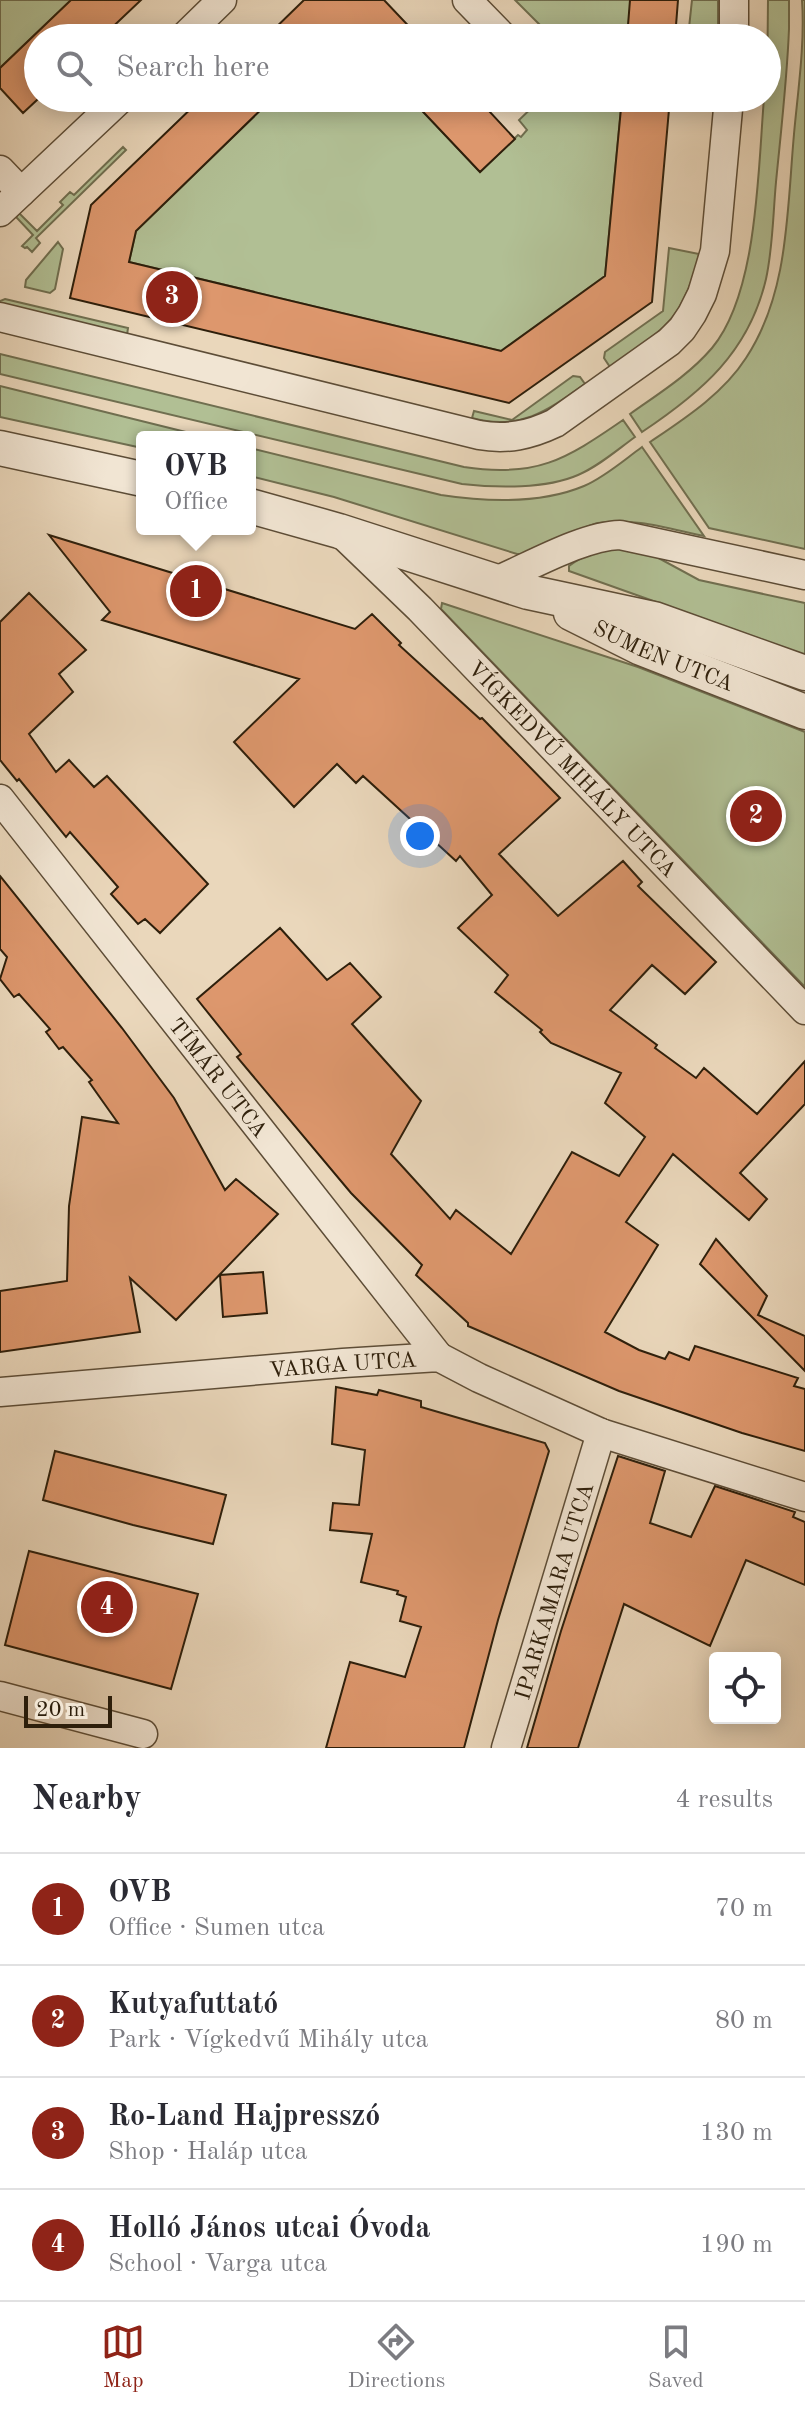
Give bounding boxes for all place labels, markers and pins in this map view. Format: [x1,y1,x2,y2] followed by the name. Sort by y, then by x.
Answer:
[146,267,198,327] pin: 3
[170,561,222,621] pin: 1
[730,786,782,846] pin: 2
[81,1577,133,1637] pin: 4

